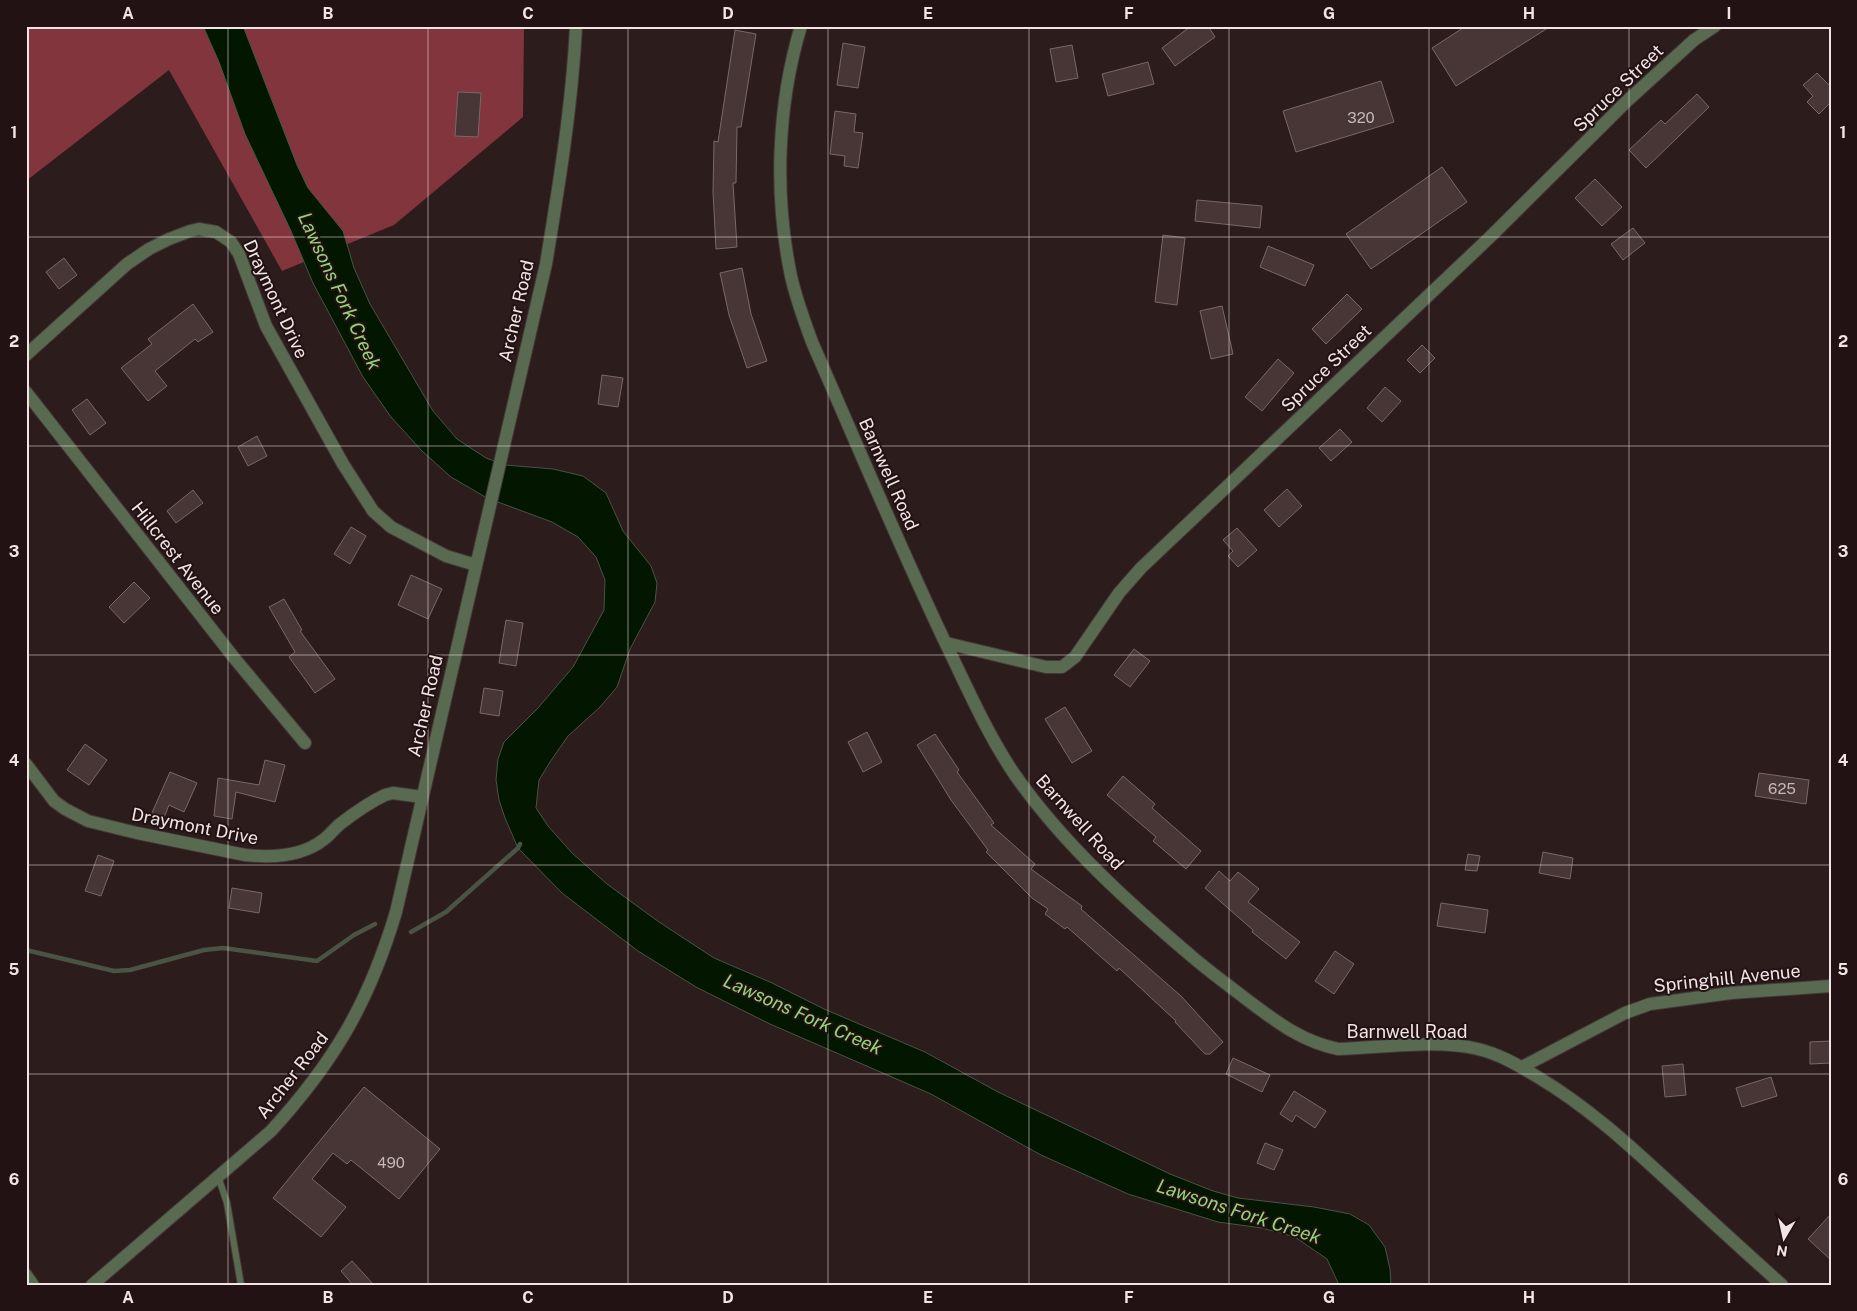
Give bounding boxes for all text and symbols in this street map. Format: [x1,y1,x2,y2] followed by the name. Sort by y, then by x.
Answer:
[122,4,134,23] text: A
[323,4,334,23] text: B
[522,4,534,23] text: C
[722,4,734,23] text: D
[923,4,933,23] text: E
[1124,4,1134,23] text: F
[1323,4,1335,23] text: G
[1523,4,1535,23] text: H
[1727,4,1731,23] text: I
[1569,40,1667,136] street label: Spruce Street
[1347,109,1375,126] house number: 320
[11,123,17,142] text: 1
[1840,123,1846,142] text: 1
[294,209,386,374] water label: Lawsons Fork Creek
[239,236,313,362] street label: Draymont Drive
[494,258,538,364] street label: Archer Road
[1277,320,1375,416] street label: Spruce Street
[9,332,19,351] text: 2
[1838,332,1848,351] text: 2
[855,415,923,533] street label: Barnwell Road
[127,497,229,619] street label: Hillcrest Avenue
[9,542,19,561] text: 3
[1838,542,1848,561] text: 3
[403,653,447,759] street label: Archer Road
[9,751,20,770] text: 4
[1838,751,1849,770] text: 4
[1032,770,1128,874] street label: Barnwell Road
[1768,780,1796,797] house number: 625
[130,803,260,849] street label: Draymont Drive
[9,960,20,979] text: 5
[1652,960,1802,996] street label: Springhill Avenue
[1838,960,1849,979] text: 5
[720,969,886,1059] water label: Lawsons Fork Creek
[1347,1021,1467,1042] street label: Barnwell Road
[252,1028,332,1122] street label: Archer Road
[377,1154,405,1171] house number: 490
[9,1170,19,1189] text: 6
[1838,1170,1848,1189] text: 6
[1154,1174,1325,1248] water label: Lawsons Fork Creek
[1760,1214,1810,1264] north arrow
[1775,1242,1789,1260] text: N
[122,1288,134,1307] text: A
[323,1288,334,1307] text: B
[522,1288,534,1307] text: C
[722,1288,734,1307] text: D
[923,1288,933,1307] text: E
[1124,1288,1134,1307] text: F
[1323,1288,1335,1307] text: G
[1523,1288,1535,1307] text: H
[1727,1288,1731,1307] text: I

